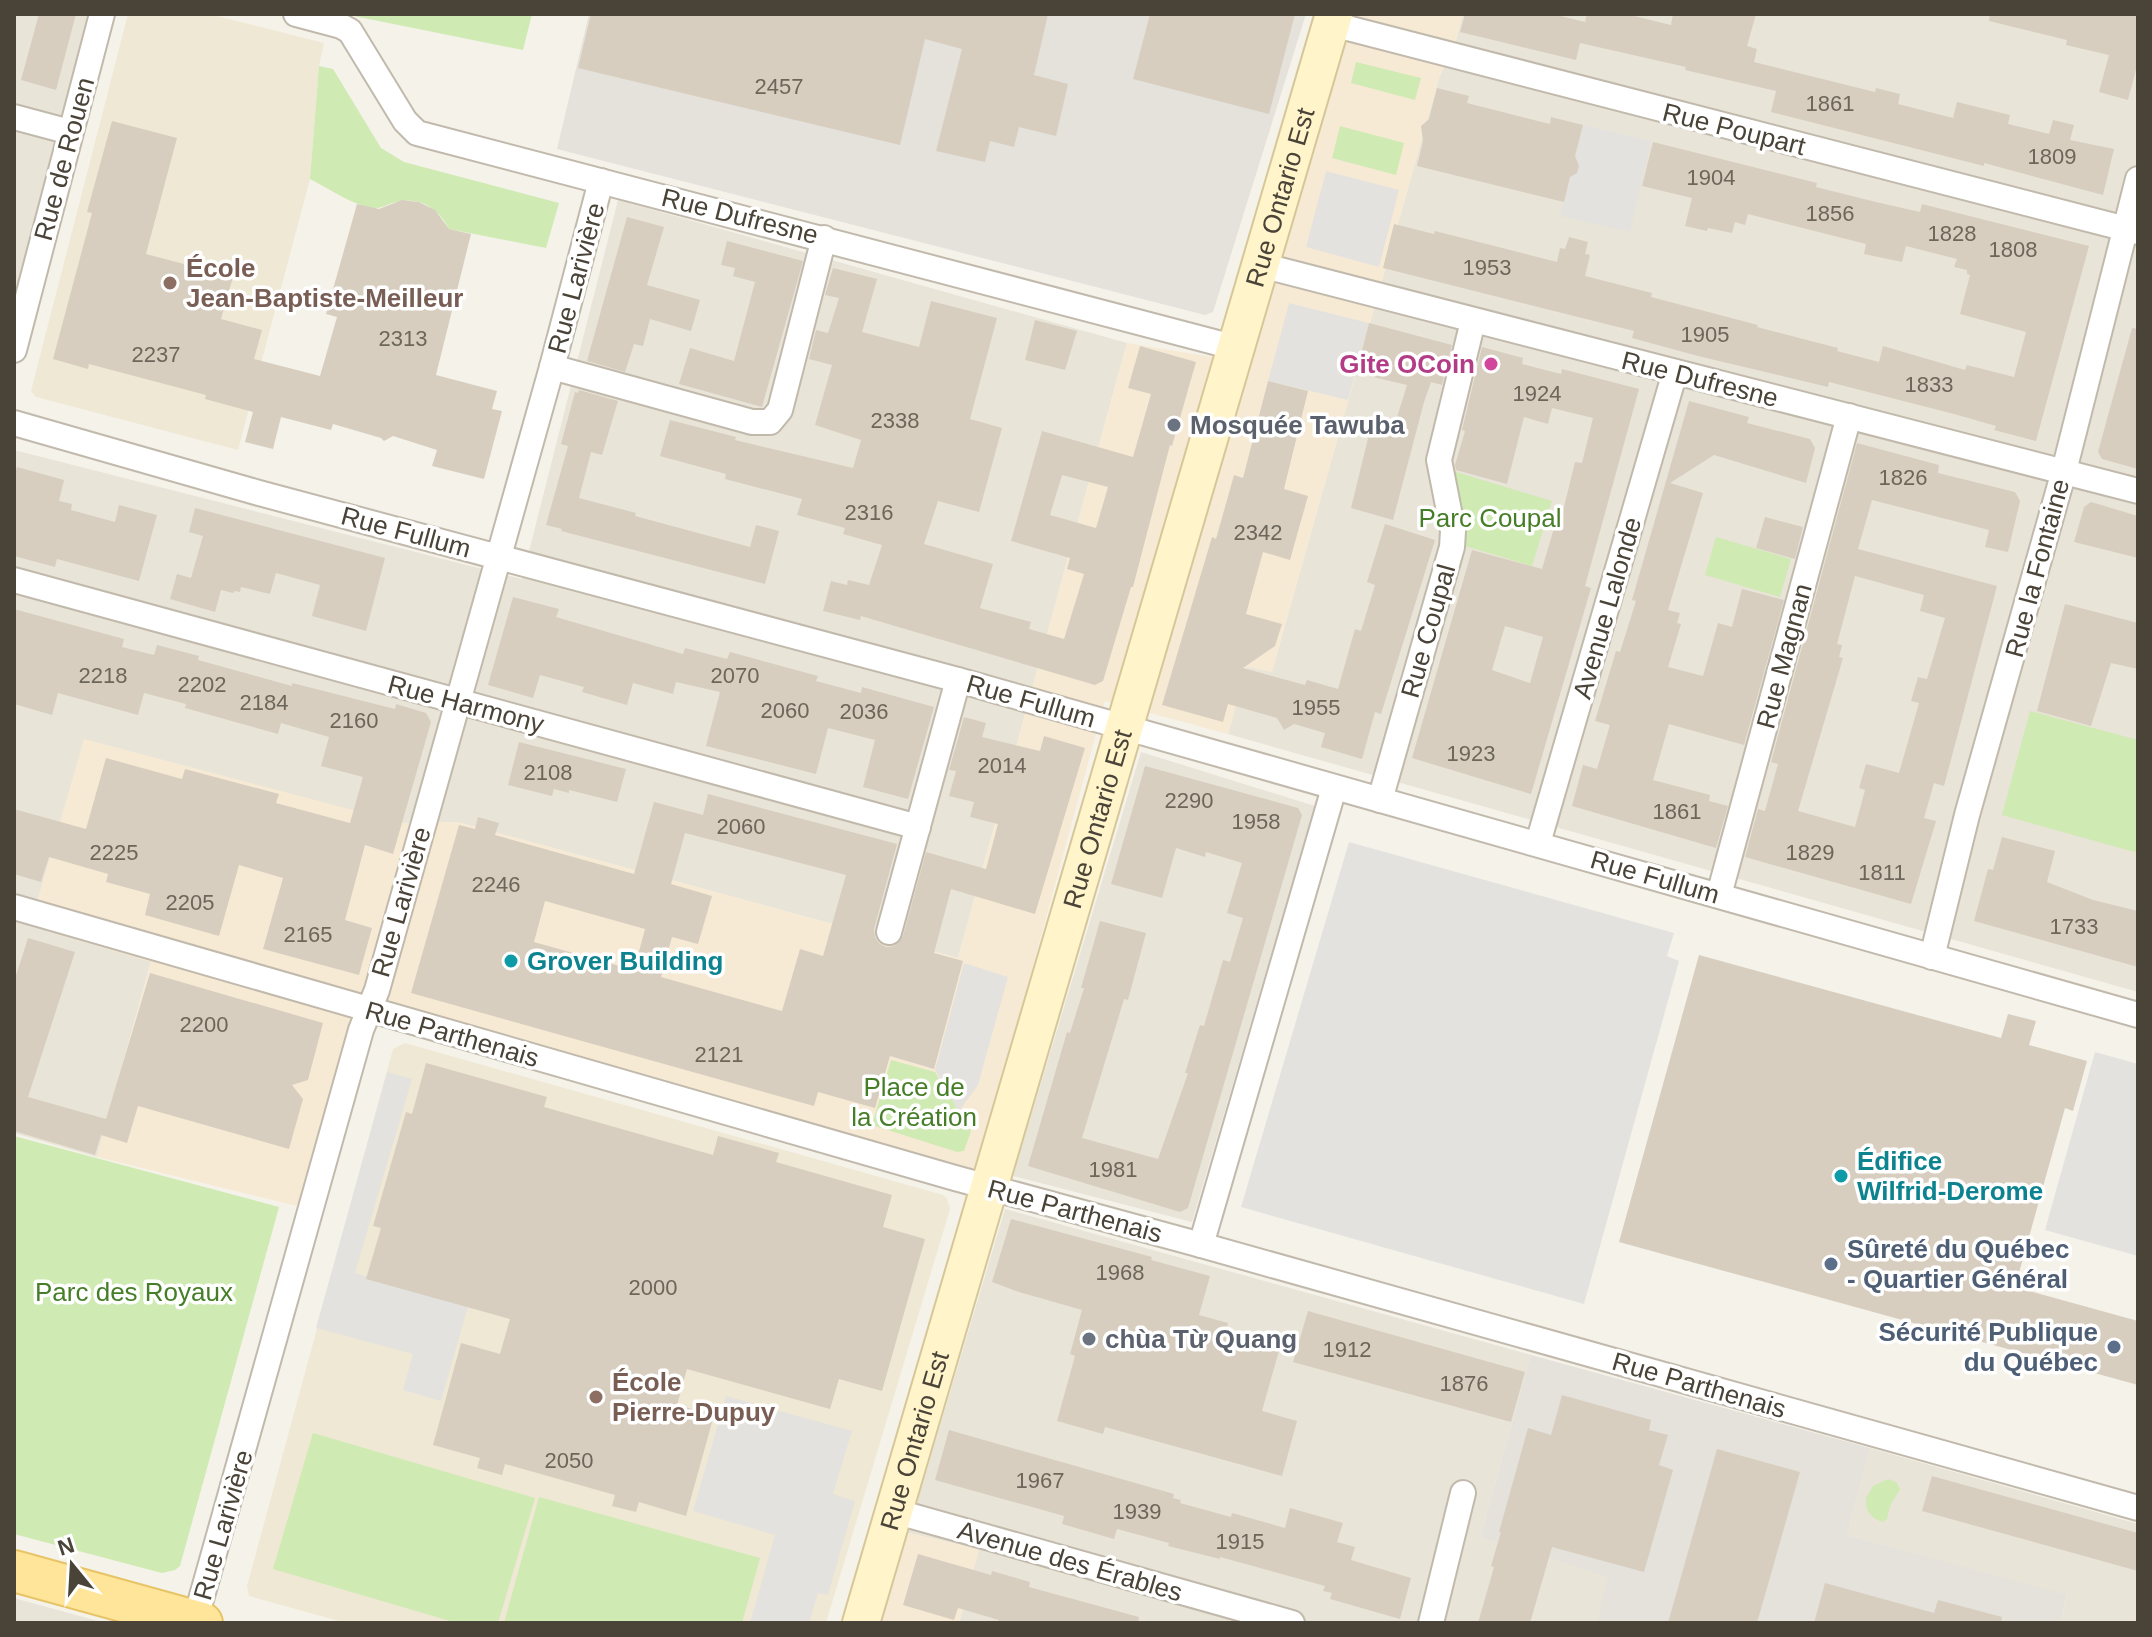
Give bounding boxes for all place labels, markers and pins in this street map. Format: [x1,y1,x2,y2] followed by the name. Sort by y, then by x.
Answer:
[186,253,463,313] place label: École Jean-Baptiste-Meilleur
[161,274,179,292] marker: École Jean-Baptiste-Meilleur
[1339,349,1475,379] place label: Gite OCoin
[1482,355,1500,373] marker: Gite OCoin
[1190,410,1405,440] place label: Mosquée Tawuba
[1165,416,1183,434] marker: Mosquée Tawuba
[527,946,723,976] place label: Grover Building
[502,952,520,970] marker: Grover Building
[1857,1146,2043,1206] place label: Édifice Wilfrid-Derome
[1832,1167,1850,1185] marker: Édifice Wilfrid-Derome
[1847,1234,2070,1294] place label: Sûreté du Québec - Quartier Général
[1822,1255,1840,1273] marker: Sûreté du Québec - Quartier Général
[1878,1317,2098,1377] place label: Sécurité Publique du Québec
[1105,1324,1297,1354] place label: chùa Từ Quang
[1080,1330,1098,1348] marker: chùa Từ Quang
[2105,1338,2123,1356] marker: Sécurité Publique du Québec
[612,1367,776,1427] place label: École Pierre-Dupuy
[587,1388,605,1406] marker: École Pierre-Dupuy

